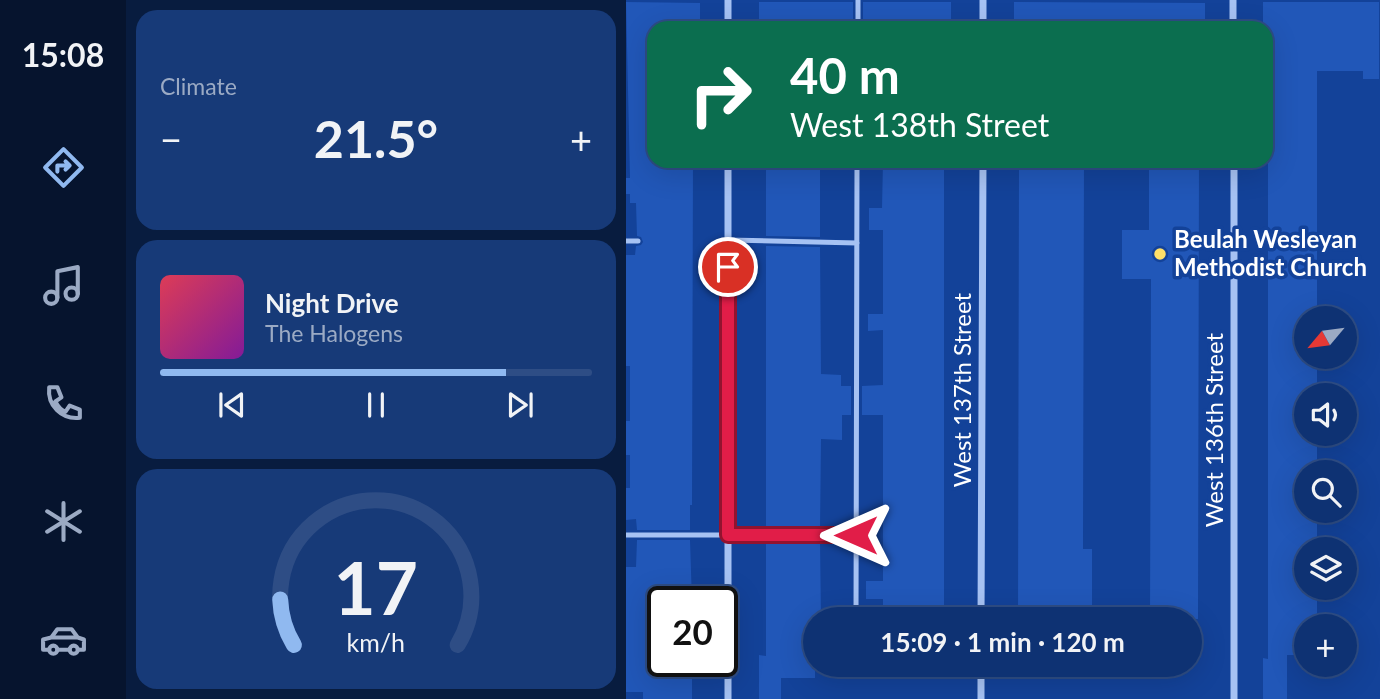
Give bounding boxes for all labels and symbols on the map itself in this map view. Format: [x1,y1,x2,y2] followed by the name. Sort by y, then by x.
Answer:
[1174,224,1367,281] place label: Beulah Wesleyan Methodist Church
[698,237,758,297] pin
[1152,246,1168,262] marker: Beulah Wesleyan Methodist Church
[947,292,976,487] street label: West 137th Street
[1294,306,1358,369] north arrow
[1199,332,1228,527] street label: West 136th Street
[819,498,893,572] position arrow
[647,586,738,677] speed limit sign: 20

